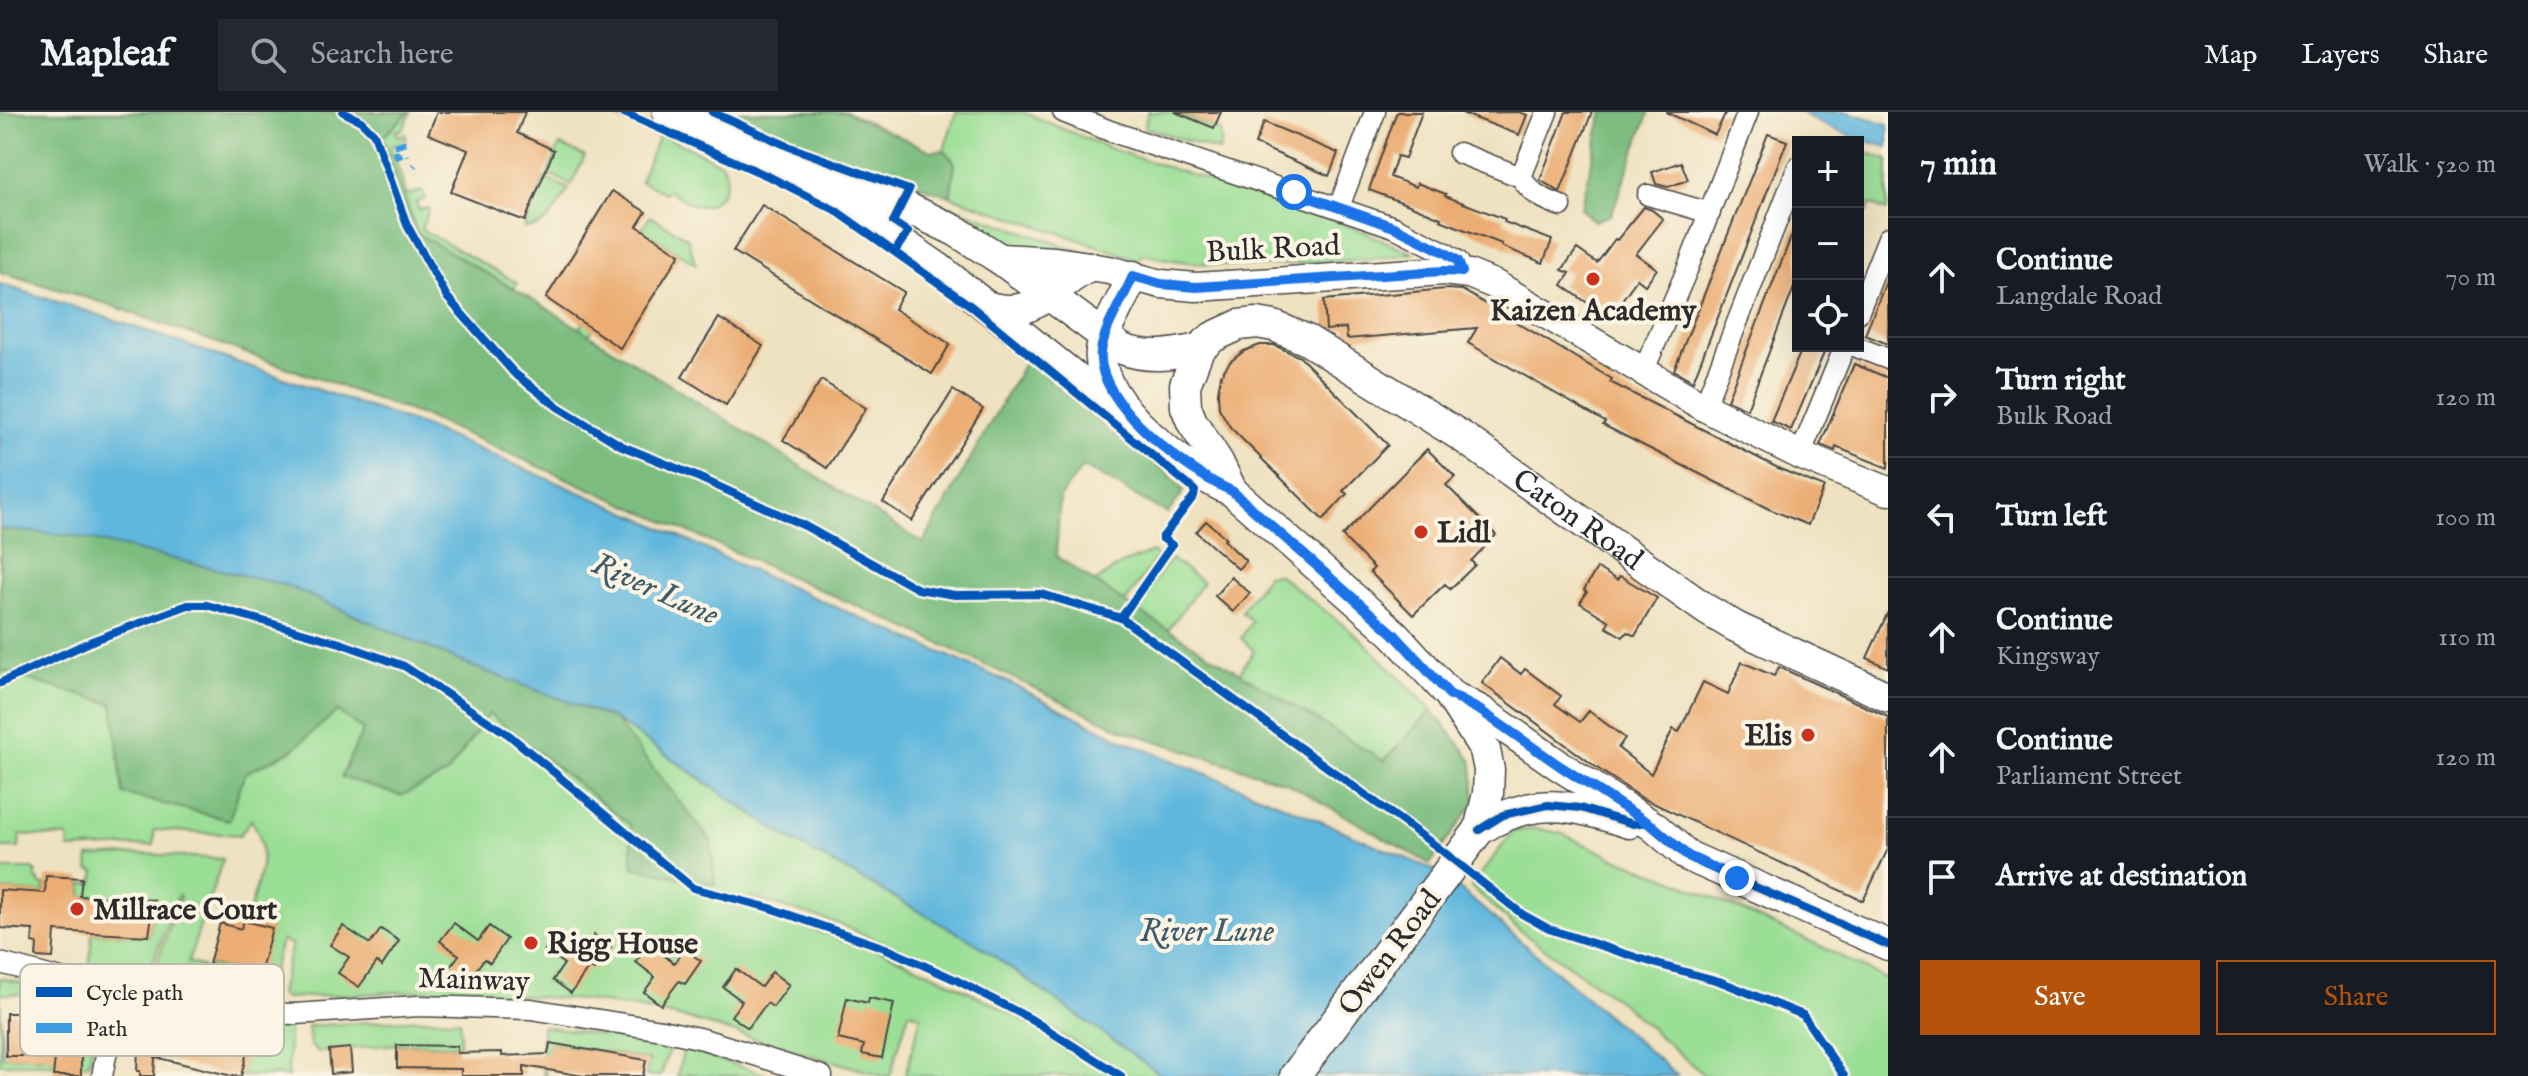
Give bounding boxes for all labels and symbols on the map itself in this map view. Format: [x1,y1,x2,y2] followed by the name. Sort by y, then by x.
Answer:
[1276,174,1312,210] route start
[1205,227,1342,272] street label: Bulk Road
[1584,270,1602,288] marker: Kaizen Academy
[1490,293,1697,331] place label: Kaizen Academy
[1504,461,1650,580] street label: Caton Road
[1437,515,1491,553] place label: Lidl
[1412,523,1430,541] marker: Lidl
[585,544,725,637] water label: River Lune
[1744,718,1792,756] place label: Elis
[1799,726,1817,744] marker: Elis
[1719,860,1755,896] route end
[1331,882,1451,1024] street label: Owen Road
[93,892,278,930] place label: Millrace Court
[68,900,86,918] marker: Millrace Court
[1140,912,1275,953] water label: River Lune
[547,926,698,964] place label: Rigg House
[522,934,540,952] marker: Rigg House
[417,960,531,1002] street label: Mainway
[20,964,284,1056] legend
[86,980,183,1008] text: Cycle path
[86,1016,128,1044] text: Path

